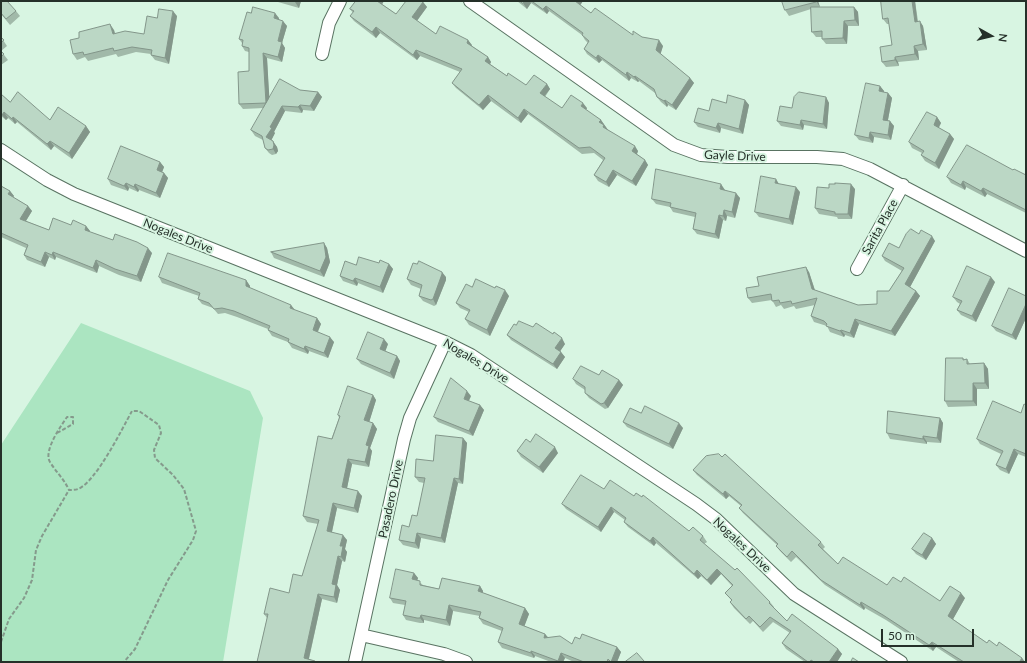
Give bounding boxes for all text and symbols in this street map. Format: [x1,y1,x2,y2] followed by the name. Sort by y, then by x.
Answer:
[971,16,1011,56] north arrow
[996,33,1010,43] text: N
[704,148,766,164] street label: Gayle Drive
[859,197,901,257] street label: Sarita Place
[141,215,215,257] street label: Nogales Drive
[441,336,511,386] street label: Nogales Drive
[376,458,406,540] street label: Pasadero Drive
[710,515,774,575] street label: Nogales Drive
[883,621,976,647] scale bar
[888,628,915,643] text: 50 m

